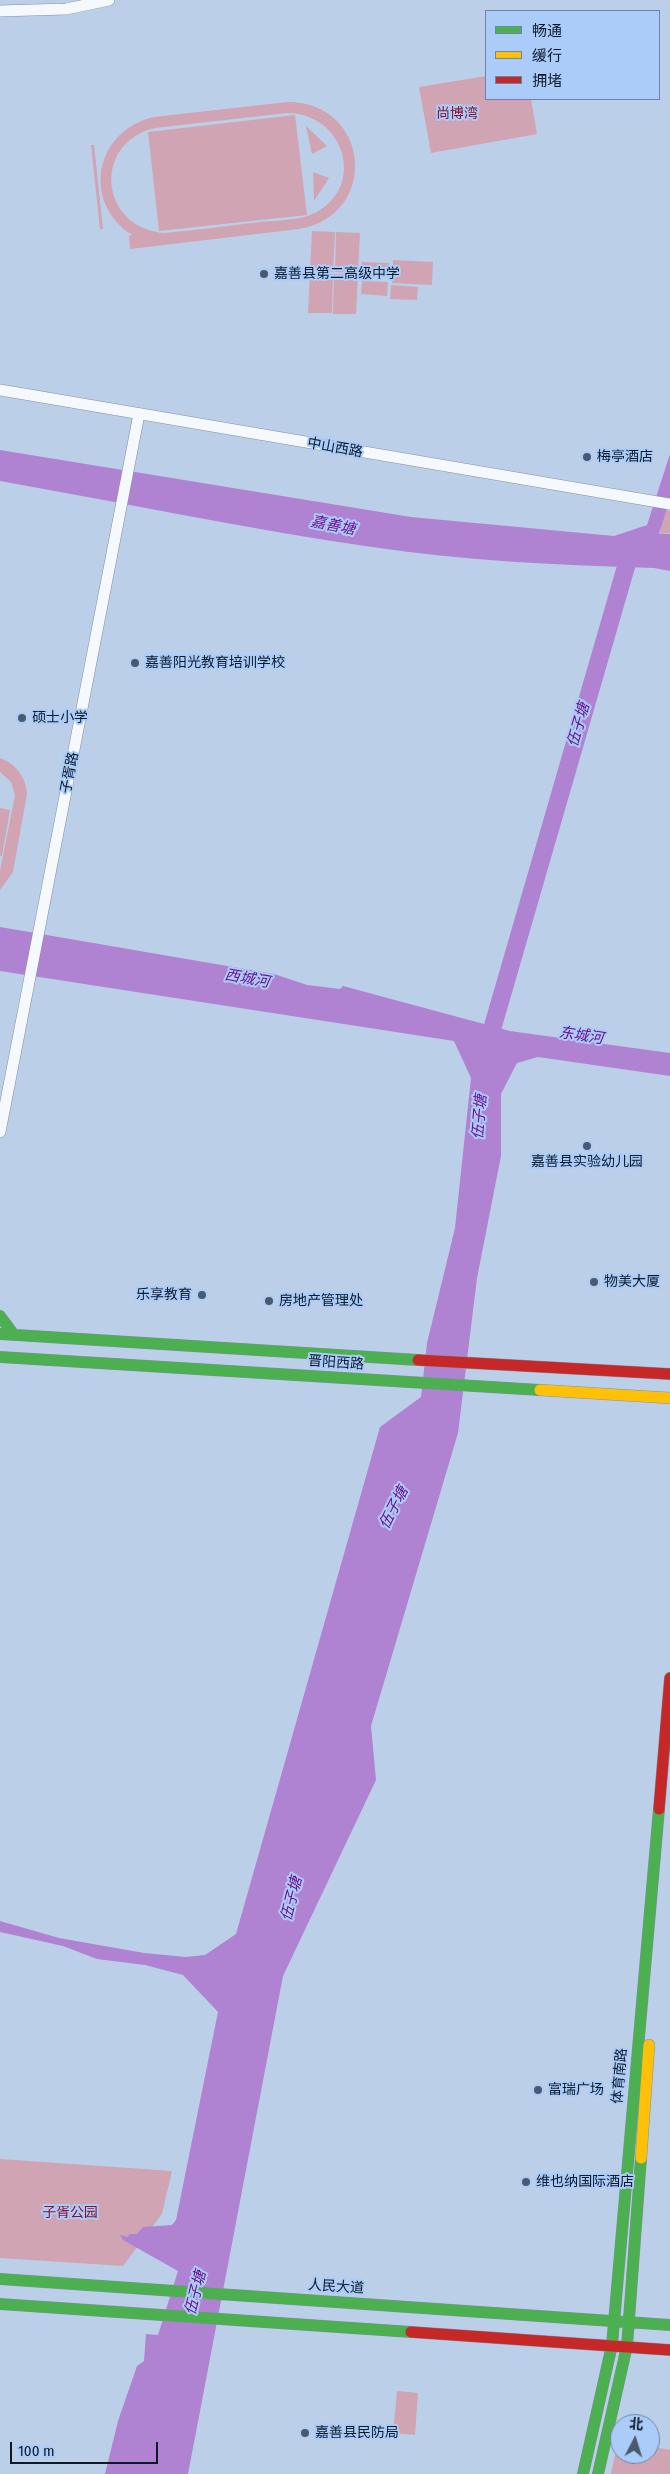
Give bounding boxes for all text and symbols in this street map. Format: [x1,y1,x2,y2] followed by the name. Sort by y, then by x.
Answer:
[485,10,660,100] legend
[532,22,562,40] text: 畅通
[532,47,562,65] text: 缓行
[532,72,562,90] text: 拥堵
[436,106,478,122] park label: 尚博湾
[274,266,400,282] place label: 嘉善县第二高级中学
[258,268,270,280] marker: 嘉善县第二高级中学
[306,435,364,461] street label: 中山西路
[597,449,653,465] place label: 梅亭酒店
[581,451,593,463] marker: 梅亭酒店
[309,513,357,539] water label: 嘉善塘
[145,655,285,671] place label: 嘉善阳光教育培训学校
[129,657,141,669] marker: 嘉善阳光教育培训学校
[564,701,594,749] water label: 伍子塘
[32,710,88,726] place label: 硕士小学
[16,712,28,724] marker: 硕士小学
[58,751,82,795] street label: 子胥路
[223,966,271,992] water label: 西城河
[557,1024,605,1048] water label: 东城河
[469,1094,491,1140] water label: 伍子塘
[581,1140,593,1152] marker: 嘉善县实验幼儿园
[531,1154,643,1170] place label: 嘉善县实验幼儿园
[604,1274,660,1290] place label: 物美大厦
[588,1276,600,1288] marker: 物美大厦
[136,1287,192,1303] place label: 乐享教育
[196,1289,208,1301] marker: 乐享教育
[279,1293,363,1309] place label: 房地产管理处
[263,1295,275,1307] marker: 房地产管理处
[307,1353,365,1373] street label: 晋阳西路
[376,1484,412,1532] water label: 伍子塘
[278,1875,306,1923] water label: 伍子塘
[609,2047,631,2105] street label: 体育南路
[548,2082,604,2098] place label: 富瑞广场
[532,2084,544,2096] marker: 富瑞广场
[536,2174,634,2190] place label: 维也纳国际酒店
[520,2176,532,2188] marker: 维也纳国际酒店
[42,2205,98,2221] park label: 子胥公园
[182,2269,210,2317] water label: 伍子塘
[307,2277,365,2297] street label: 人民大道
[610,2414,660,2464] north arrow
[629,2415,644,2434] text: 北
[315,2425,399,2441] place label: 嘉善县民防局
[299,2427,311,2439] marker: 嘉善县民防局
[12,2432,160,2464] scale bar
[18,2442,55,2460] text: 100 m

